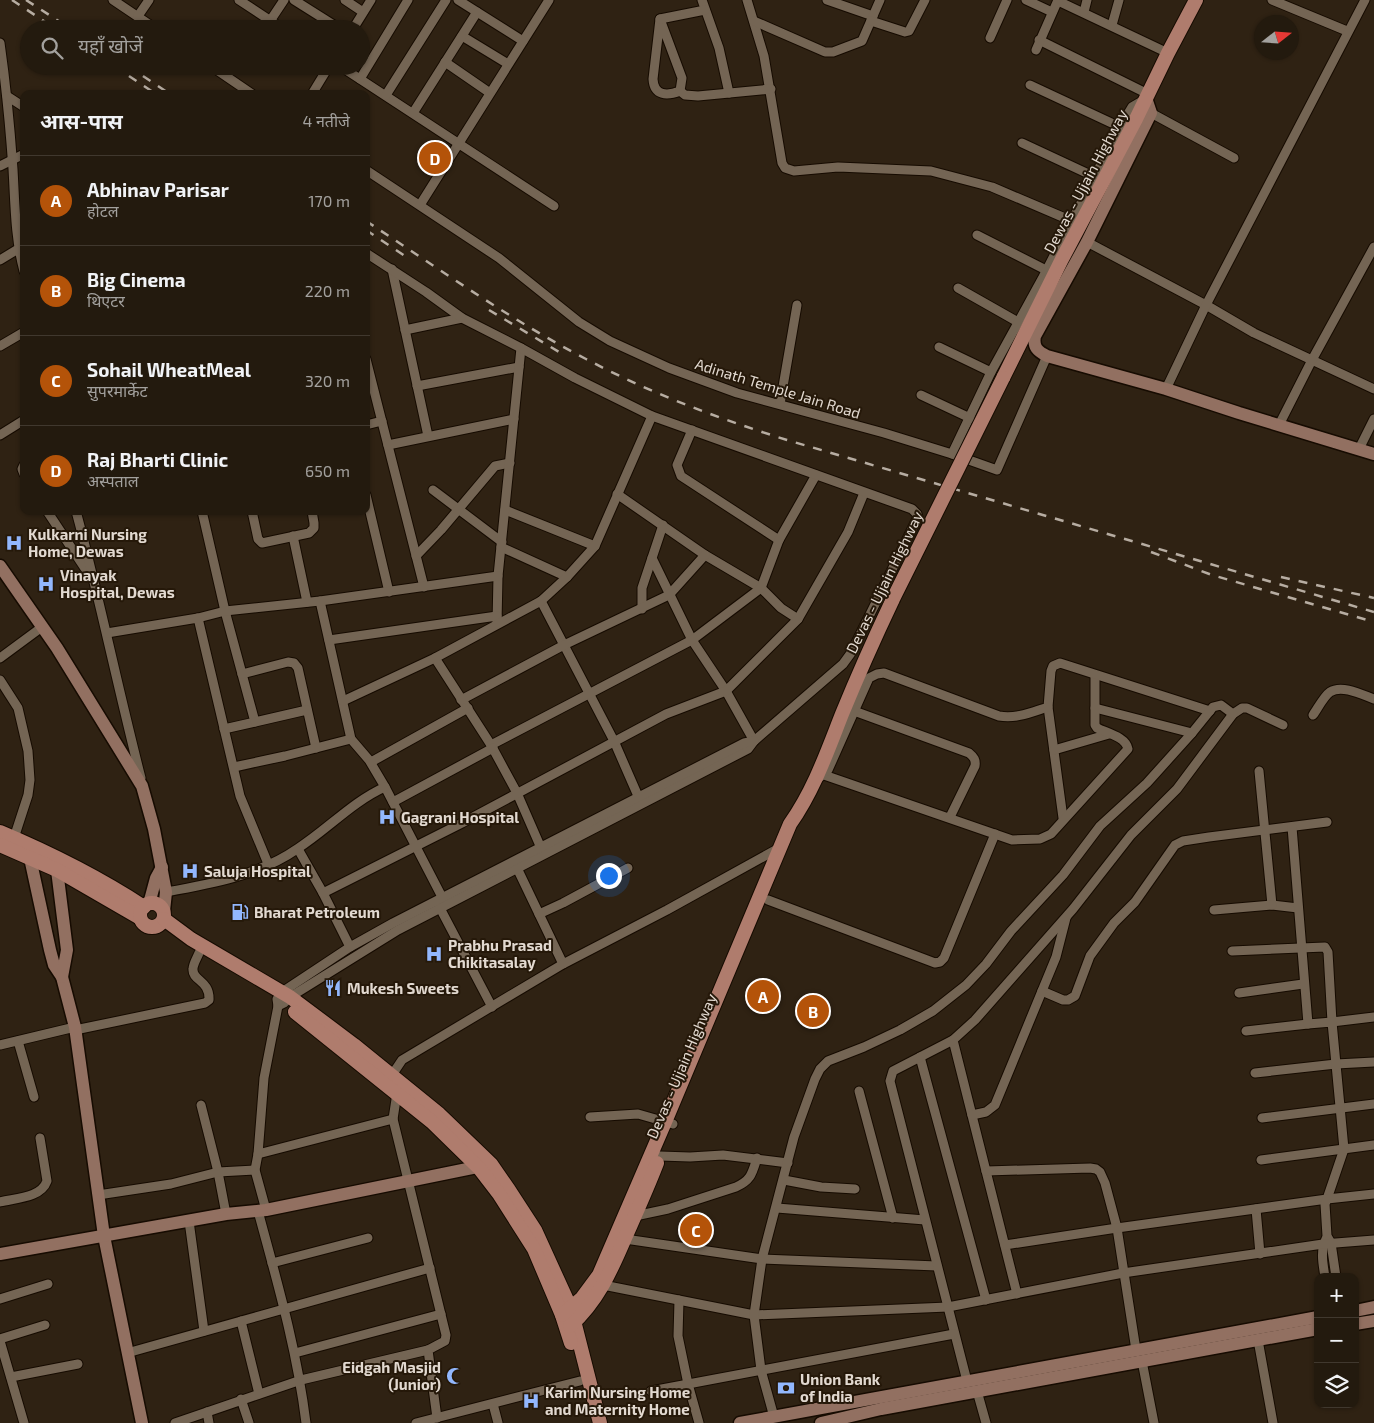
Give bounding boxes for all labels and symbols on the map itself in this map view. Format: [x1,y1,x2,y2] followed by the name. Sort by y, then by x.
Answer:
[1254,15,1299,60] north arrow
[1039,106,1132,257] street label: Dewas - Ujjain Highway
[419,139,451,177] pin: D
[693,354,863,422] street label: Adinath Temple Jain Road
[842,508,927,656] street label: Devas - Ujjain Highway
[28,525,147,560] place label: Kulkarni Nursing Home, Dewas
[4,533,24,553] hospital icon: Kulkarni Nursing Home, Dewas
[60,566,175,601] place label: Vinayak Hospital, Dewas
[36,574,56,594] hospital icon: Vinayak Hospital, Dewas
[377,807,397,827] hospital icon: Gagrani Hospital
[401,808,519,826] place label: Gagrani Hospital
[180,861,200,881] hospital icon: Saluja Hospital
[204,862,311,880] place label: Saluja Hospital
[596,863,622,889] your location
[230,902,250,922] fuel station icon: Bharat Petroleum
[254,903,380,921] place label: Bharat Petroleum
[448,936,552,972] place label: Prabhu Prasad Chikitasalay
[424,944,444,964] hospital icon: Prabhu Prasad Chikitasalay
[747,977,779,1015] pin: A
[323,978,343,998] restaurant icon: Mukesh Sweets
[347,979,459,997] place label: Mukesh Sweets
[642,991,721,1142] street label: Devas - Ujjain Highway
[797,992,829,1030] pin: B
[680,1211,712,1249] pin: C
[342,1358,441,1393] place label: Eidgah Masjid (Junior)
[445,1366,465,1386] mosque icon: Eidgah Masjid (Junior)
[800,1370,881,1405] place label: Union Bank of India
[776,1378,796,1398] bank icon: Union Bank of India
[545,1383,690,1419] place label: Karim Nursing Home and Maternity Home
[521,1391,541,1411] hospital icon: Karim Nursing Home and Maternity Home

